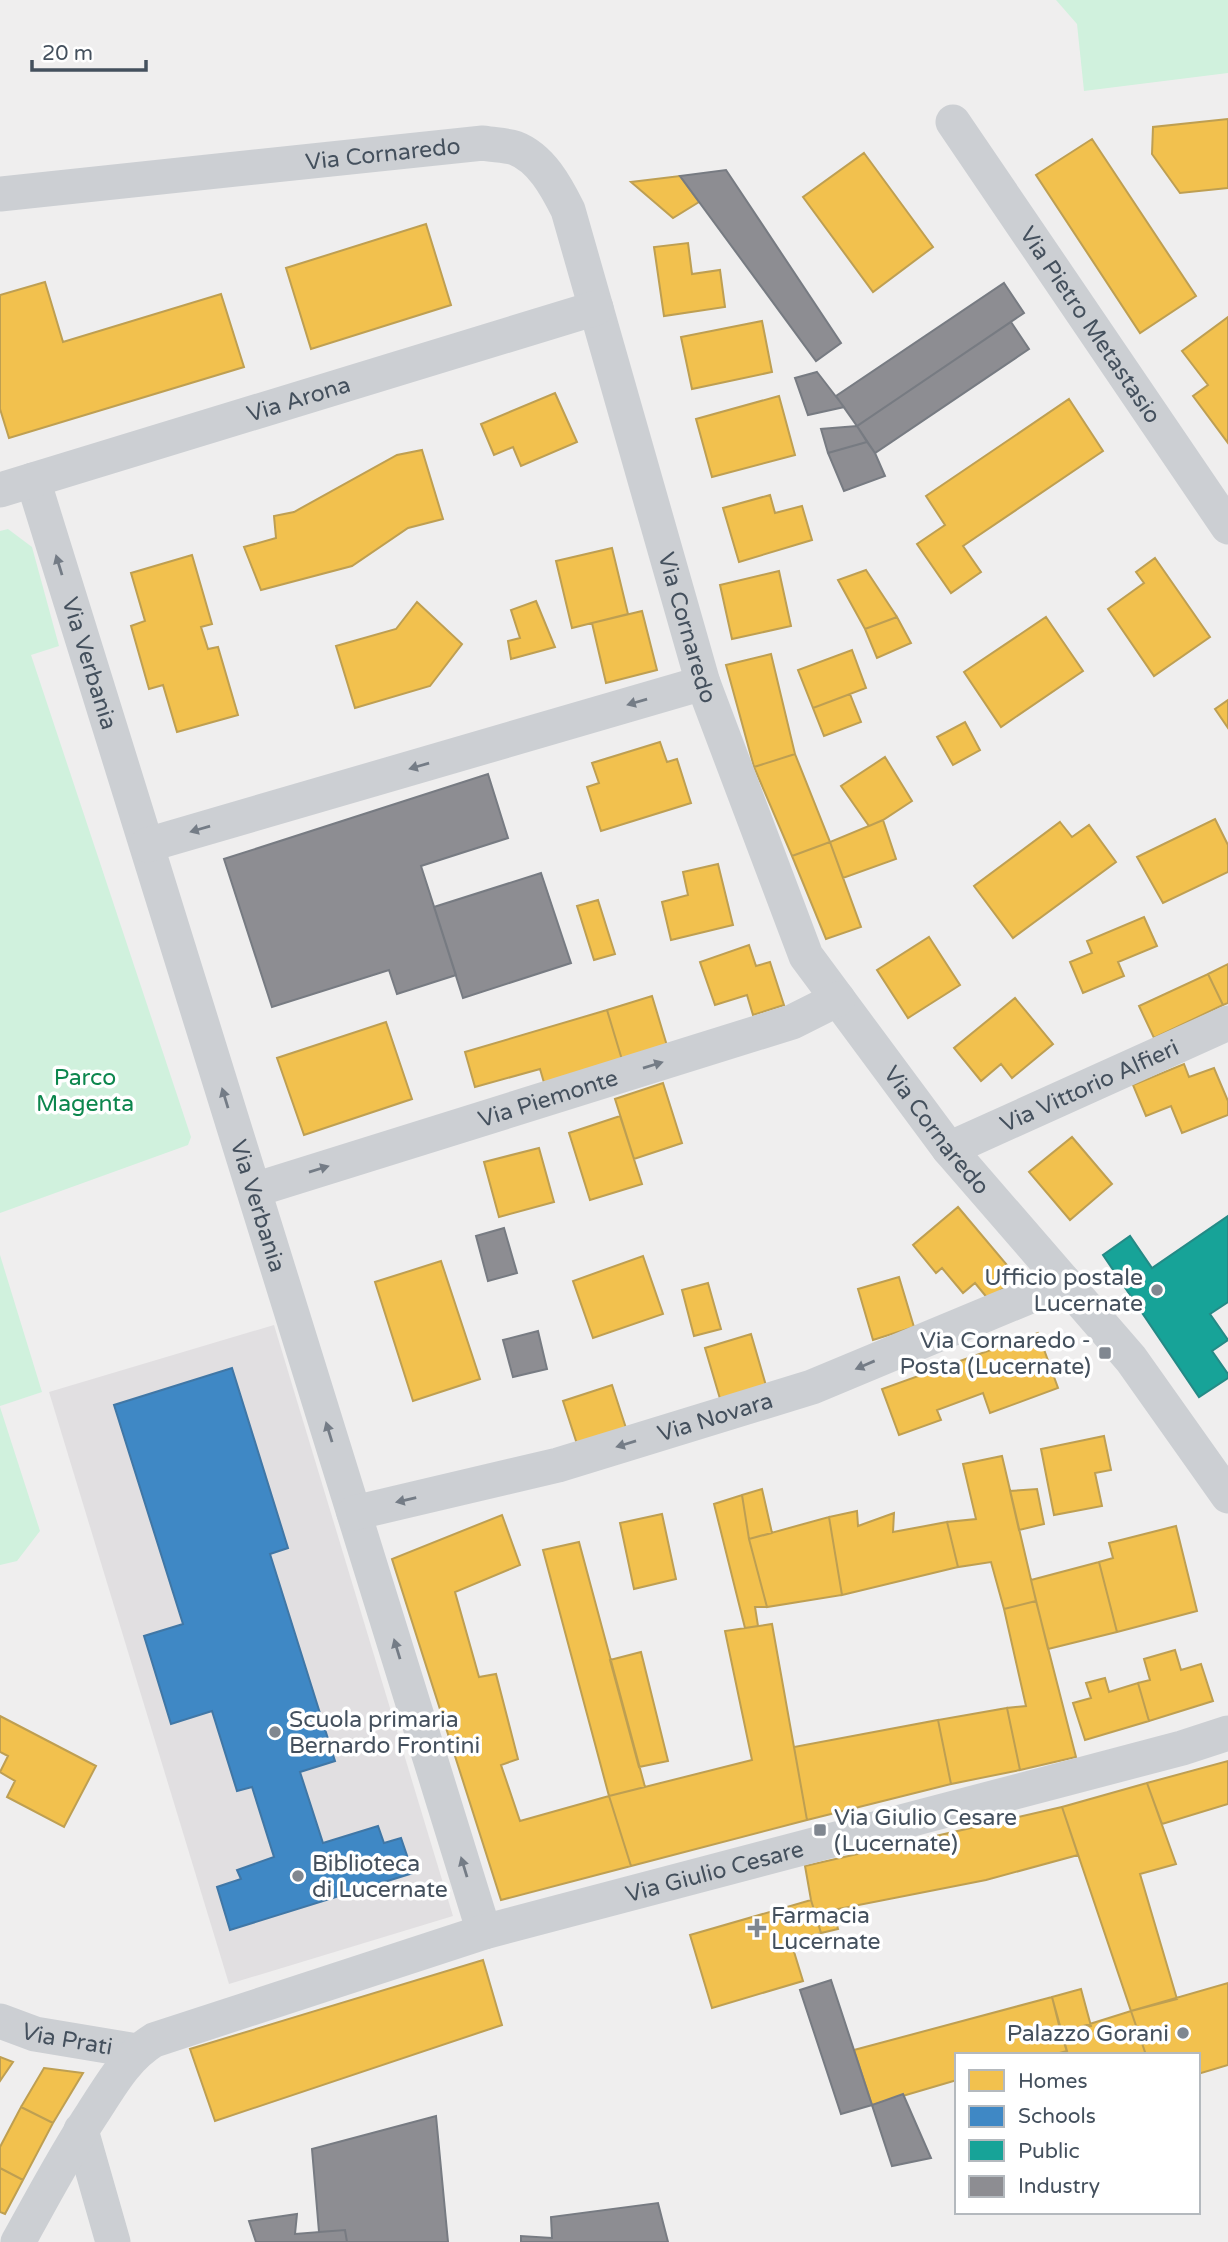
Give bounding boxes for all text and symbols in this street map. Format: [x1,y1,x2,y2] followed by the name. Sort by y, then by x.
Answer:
[32,28,145,72] scale bar
[42,41,93,66] text: 20 m
[304,132,462,177] street label: Via Cornaredo
[1013,222,1166,429] street label: Via Pietro Metastasio
[244,371,354,429] street label: Via Arona
[651,549,722,707] street label: Via Cornaredo
[54,554,64,575] one-way arrow
[55,594,123,733] street label: Via Verbania
[626,697,648,708] one-way arrow
[408,761,429,771] one-way arrow
[189,825,210,835] one-way arrow
[996,1034,1183,1139] street label: Via Vittorio Alfieri
[643,1060,664,1070] one-way arrow
[877,1061,995,1201] street label: Via Cornaredo
[36,1064,134,1118] park label: Parco Magenta
[475,1064,622,1134] street label: Via Piemonte
[220,1087,230,1108] one-way arrow
[224,1136,291,1276] street label: Via Verbania
[309,1164,330,1174] one-way arrow
[984,1264,1143,1318] place label: Ufficio postale Lucernate
[1149,1282,1165,1298] marker: Ufficio postale Lucernate
[899,1327,1091,1381] place label: Via Cornaredo - Posta (Lucernate)
[1097,1345,1113,1361] marker: Via Cornaredo - Posta (Lucernate)
[854,1359,875,1370] one-way arrow
[654,1387,777,1449] street label: Via Novara
[324,1421,334,1442] one-way arrow
[615,1439,636,1449] one-way arrow
[395,1495,417,1506] one-way arrow
[391,1639,401,1660] one-way arrow
[289,1706,480,1760] place label: Scuola primaria Bernardo Frontini
[267,1724,283,1740] marker: Scuola primaria Bernardo Frontini
[834,1804,1017,1858] place label: Via Giulio Cesare (Lucernate)
[812,1822,828,1838] marker: Via Giulio Cesare (Lucernate)
[623,1835,807,1909] street label: Via Giulio Cesare
[312,1850,448,1904] place label: Biblioteca di Lucernate
[459,1856,469,1877] one-way arrow
[290,1868,306,1884] marker: Biblioteca di Lucernate
[771,1902,881,1956] place label: Farmacia Lucernate
[749,1920,765,1936] marker: Farmacia Lucernate
[17,2017,115,2062] street label: Via Prati
[1007,2020,1169,2048] place label: Palazzo Gorani
[1175,2025,1191,2041] marker: Palazzo Gorani
[955,2053,1200,2214] legend
[1018,2069,1088,2094] text: Homes
[1018,2104,1096,2129] text: Schools
[1018,2139,1080,2164] text: Public
[1018,2174,1100,2199] text: Industry

